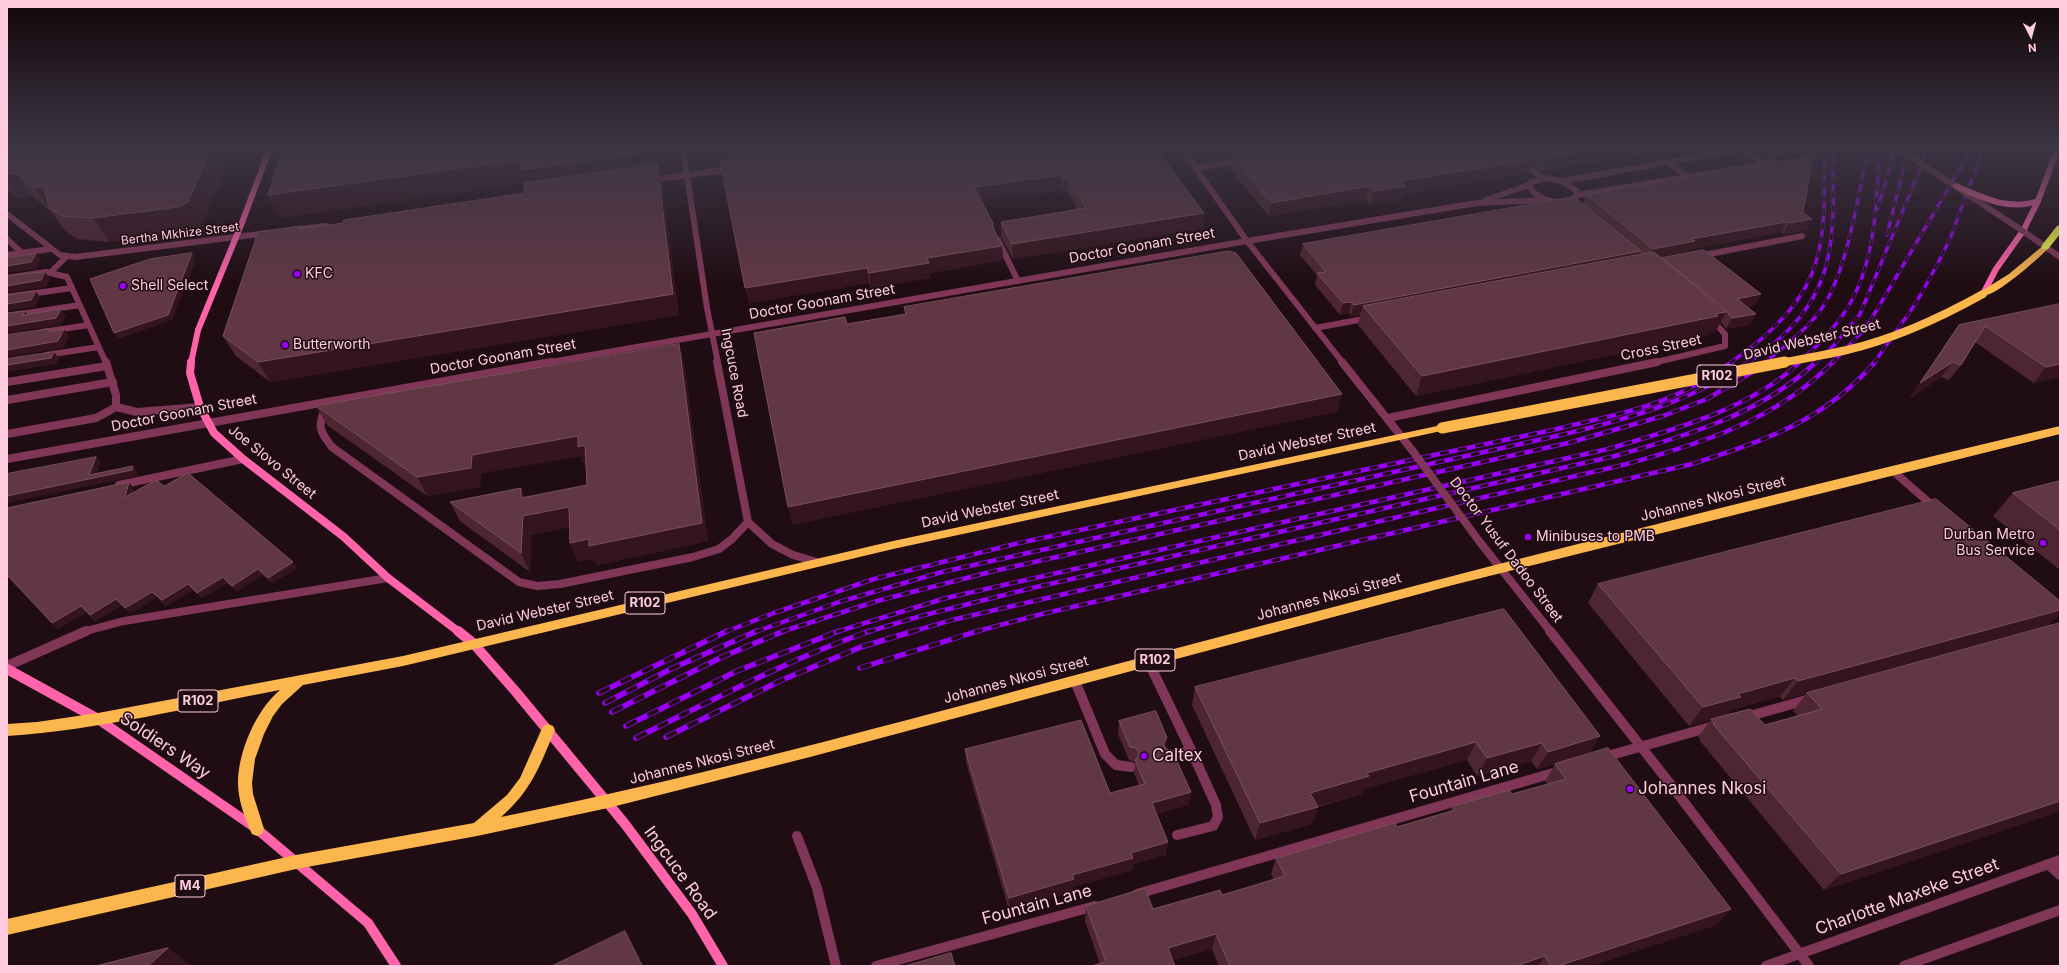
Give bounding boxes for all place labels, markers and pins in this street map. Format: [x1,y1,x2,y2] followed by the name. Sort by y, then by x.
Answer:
[305,266,333,282] place label: KFC
[292,269,302,279] marker: KFC
[131,278,208,294] place label: Shell Select
[118,281,128,291] marker: Shell Select
[293,337,371,353] place label: Butterworth
[280,340,290,350] marker: Butterworth
[1944,527,2035,560] place label: Durban Metro Bus Service
[1536,529,1655,545] place label: Minibuses to PMB
[1523,532,1533,542] marker: Minibuses to PMB
[2038,538,2048,548] marker: Durban Metro Bus Service
[1152,746,1203,766] place label: Caltex
[1139,751,1149,761] marker: Caltex
[1638,779,1766,799] place label: Johannes Nkosi
[1625,784,1635,794] marker: Johannes Nkosi

